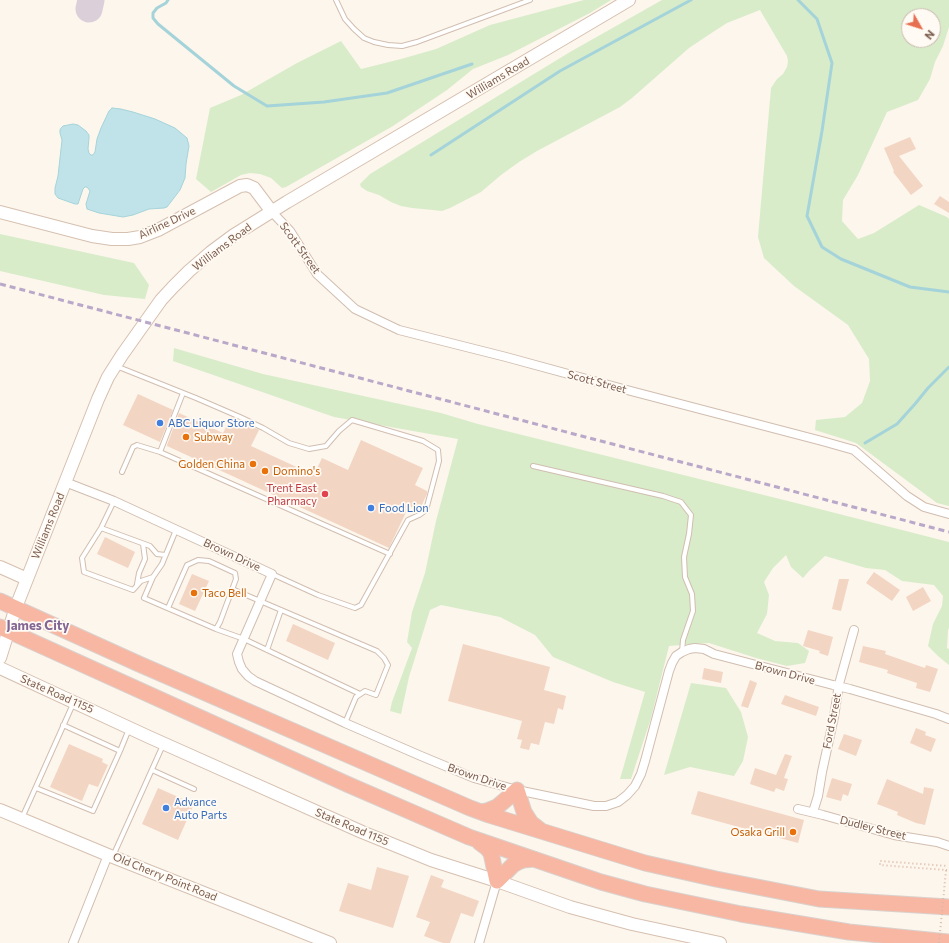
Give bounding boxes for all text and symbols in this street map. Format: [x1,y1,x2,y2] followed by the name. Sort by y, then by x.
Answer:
[901,8,941,48] north arrow
[922,28,938,43] text: N
[464,54,532,102] street label: Williams Road
[136,204,198,242] street label: Airline Drive
[190,220,254,274] street label: Williams Road
[277,220,323,276] street label: Scott Street
[566,368,628,396] street label: Scott Street
[168,416,254,430] place label: ABC Liquor Store
[155,418,165,428] marker: ABC Liquor Store
[194,430,233,444] place label: Subway
[181,432,191,442] marker: Subway
[178,457,245,471] place label: Golden China
[248,459,258,469] marker: Golden China
[273,464,320,478] place label: Domino's
[260,466,270,476] marker: Domino's
[266,481,317,507] place label: Trent East Pharmacy
[320,489,330,499] marker: Trent East Pharmacy
[29,491,67,561] street label: Williams Road
[379,501,429,515] place label: Food Lion
[366,503,376,513] marker: Food Lion
[201,536,263,574] street label: Brown Drive
[202,586,246,600] place label: Taco Bell
[189,588,199,598] marker: Taco Bell
[7,618,69,634] district label: James City
[754,659,816,687] street label: Brown Drive
[18,672,96,716] street label: State Road 1155
[820,692,844,750] street label: Ford Street
[446,761,508,793] street label: Brown Drive
[174,795,227,821] place label: Advance Auto Parts
[161,803,171,813] marker: Advance Auto Parts
[313,806,391,848] street label: State Road 1155
[838,813,908,843] street label: Dudley Street
[731,825,785,839] place label: Osaka Grill
[788,827,798,837] marker: Osaka Grill
[111,850,219,904] street label: Old Cherry Point Road

